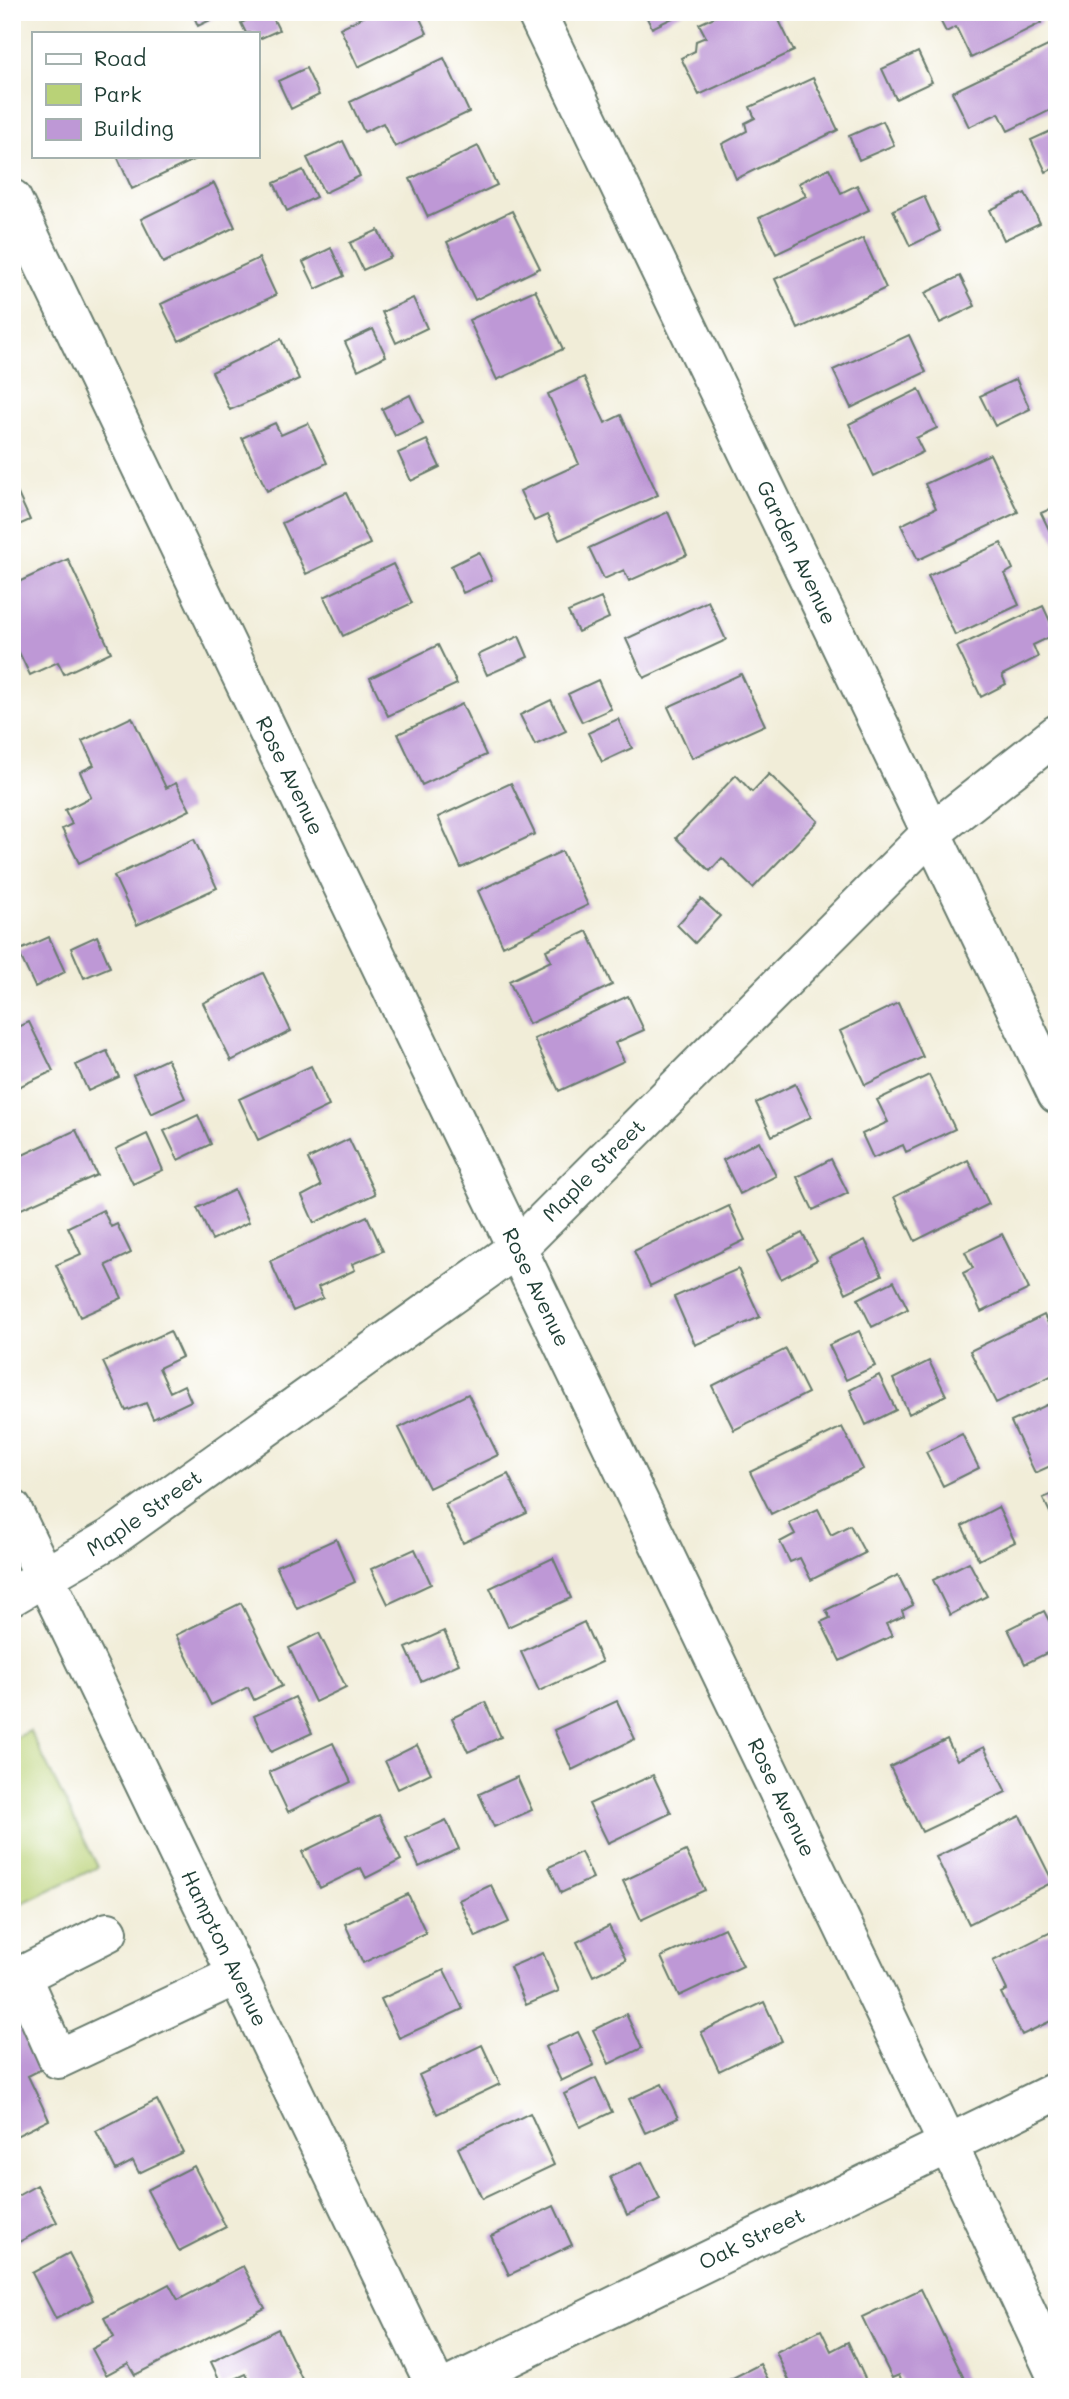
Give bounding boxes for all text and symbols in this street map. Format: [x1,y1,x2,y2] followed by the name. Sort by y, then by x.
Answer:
[32,32,259,158] legend
[94,44,146,71] text: Road
[94,80,142,107] text: Park
[94,114,174,141] text: Building
[752,476,844,628] street label: Garden Avenue
[251,711,331,839] street label: Rose Avenue
[536,1112,650,1227] street label: Maple Street
[497,1223,577,1351] street label: Rose Avenue
[81,1463,206,1562] street label: Maple Street
[743,1733,823,1861] street label: Rose Avenue
[176,1865,275,2030] street label: Hampton Avenue
[694,2201,809,2275] street label: Oak Street

